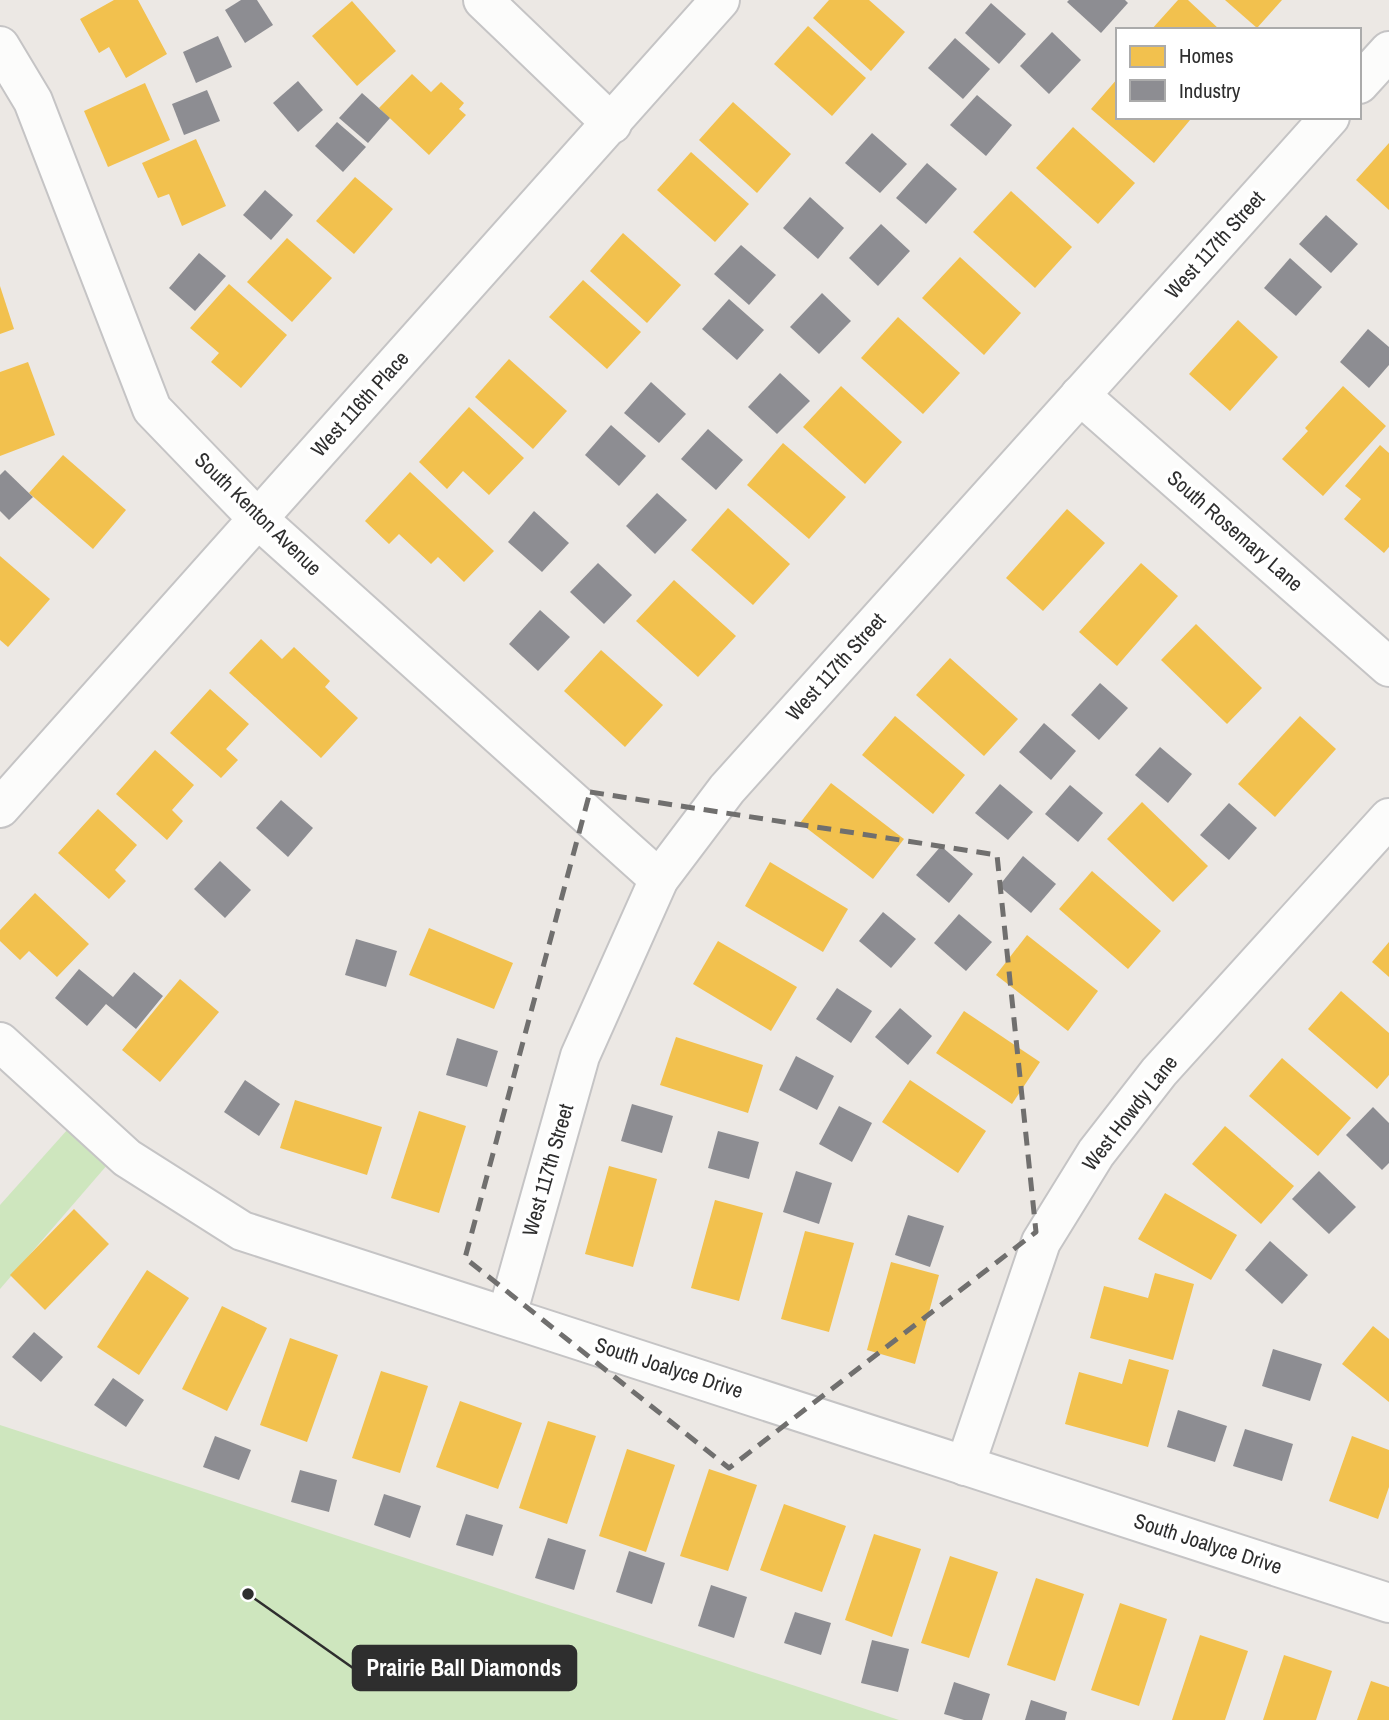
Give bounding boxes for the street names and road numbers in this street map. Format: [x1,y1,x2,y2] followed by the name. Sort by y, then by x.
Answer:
[1158,184,1271,305] street label: West 117th Street
[304,344,415,463] street label: West 116th Place
[188,445,328,582] street label: South Kenton Avenue
[1161,463,1309,598] street label: South Rosemary Lane
[779,606,892,727] street label: West 117th Street
[1075,1049,1184,1177] street label: West Howdy Lane
[515,1100,580,1239] street label: West 117th Street
[591,1330,747,1405] street label: South Joalyce Drive
[1130,1506,1286,1581] street label: South Joalyce Drive

